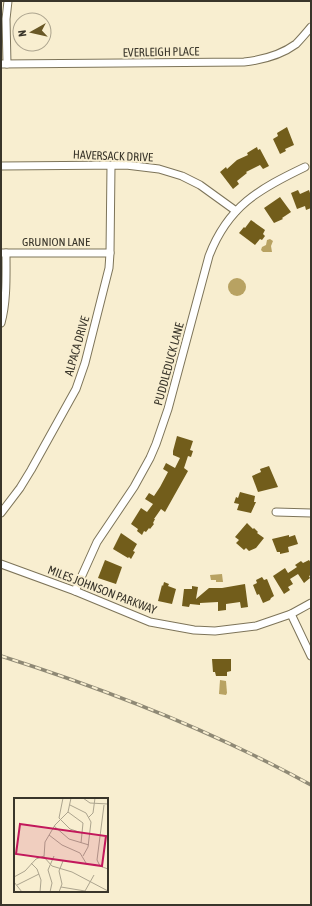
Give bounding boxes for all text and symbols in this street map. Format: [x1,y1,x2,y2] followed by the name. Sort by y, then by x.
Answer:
[12,12,52,52] north arrow
[16,29,28,37] text: N
[122,44,200,60] street label: EVERLEIGH PLACE
[73,148,153,164] street label: HAVERSACK DRIVE
[22,235,90,249] street label: GRUNION LANE
[62,315,92,377] street label: ALPACA DRIVE
[151,321,187,407] street label: PUDDLEDUCK LANE
[46,563,159,617] street label: MILES JOHNSON PARKWAY
[14,798,108,892] inset map

